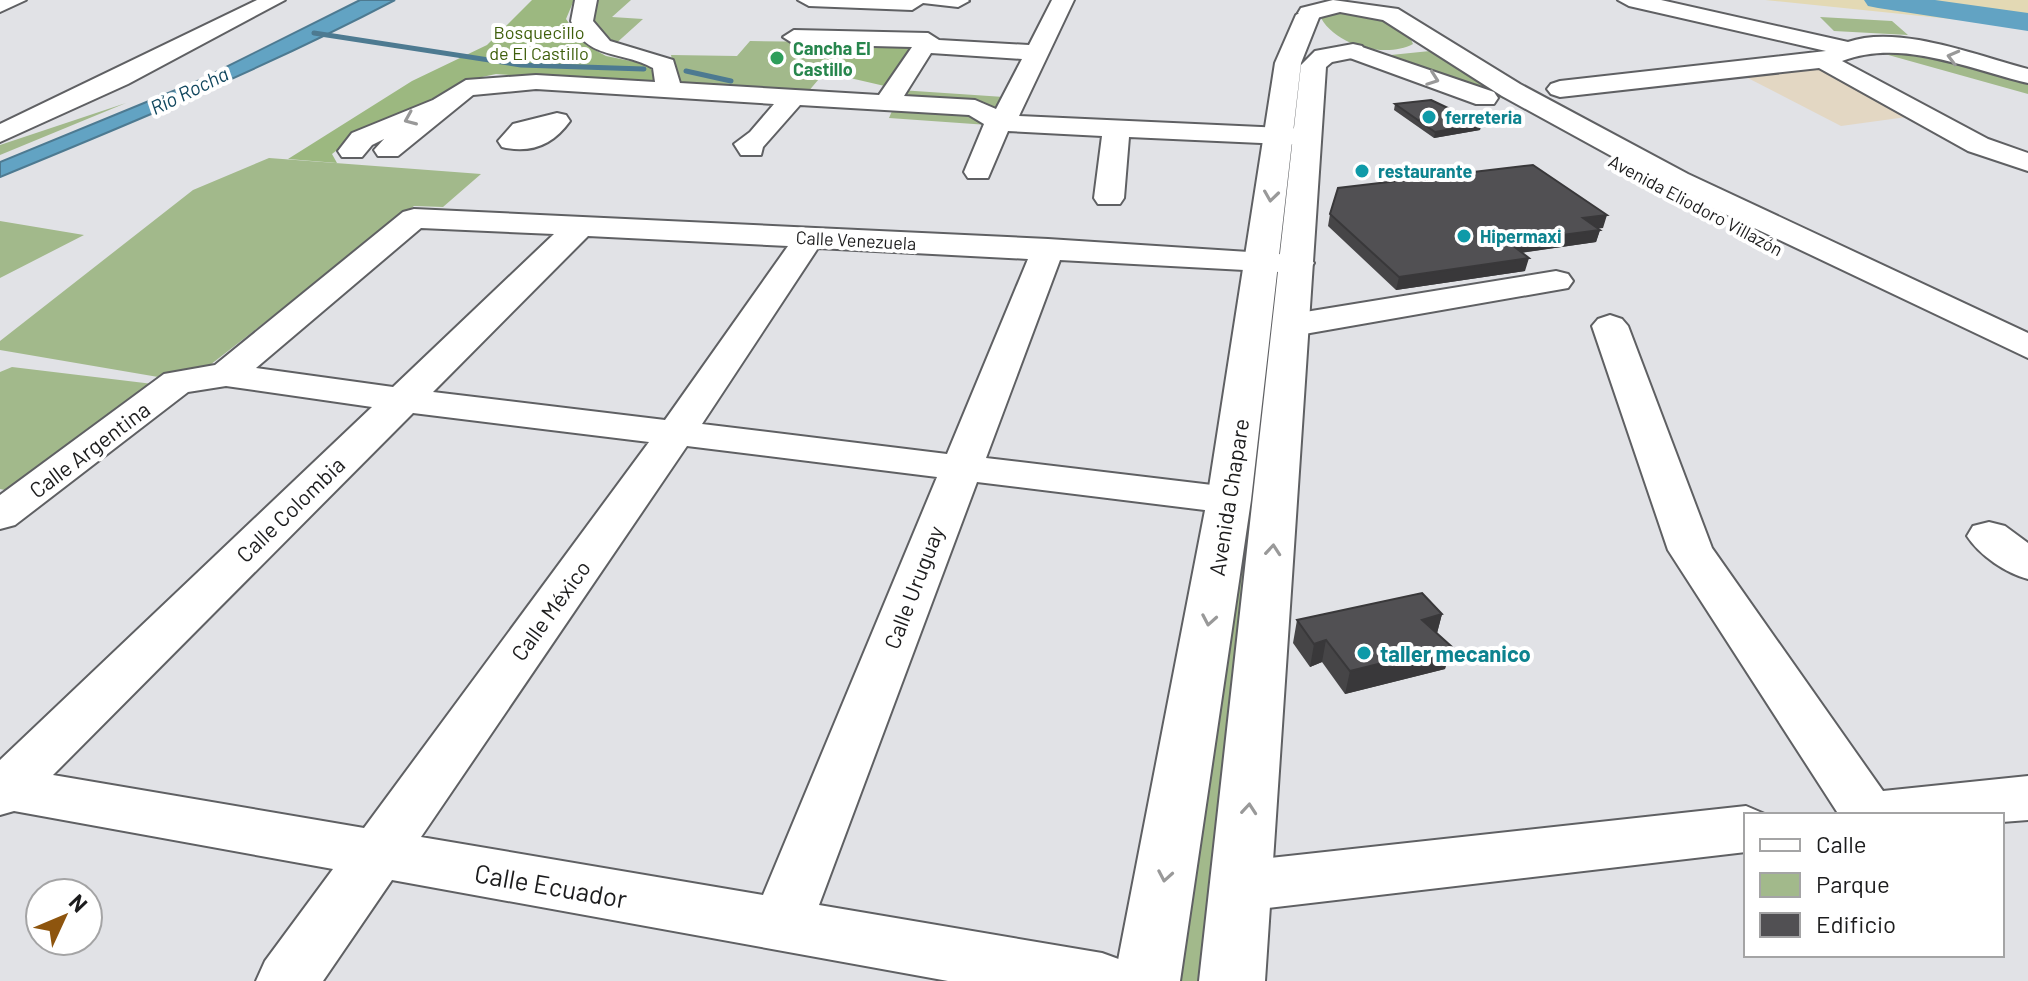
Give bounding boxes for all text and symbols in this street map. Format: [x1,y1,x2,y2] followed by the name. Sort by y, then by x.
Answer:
[489,21,589,64] park label: Bosquecillo de El Castillo
[793,37,871,80] place label: Cancha El Castillo
[768,49,786,67] marker: Cancha El Castillo
[1946,49,1960,66] one-way arrow
[146,61,232,119] water label: Río Rocha
[1425,69,1439,85] one-way arrow
[1445,106,1522,128] place label: ferreteria
[1420,108,1438,126] marker: ferreteria
[403,110,418,126] one-way arrow
[1605,150,1787,260] street label: Avenida Eliodoro Villazón
[1378,160,1472,182] place label: restaurante
[1353,162,1371,180] marker: restaurante
[1263,189,1280,203] one-way arrow
[1480,225,1562,247] place label: Hipermaxi
[795,226,917,254] street label: Calle Venezuela
[1455,227,1473,245] marker: Hipermaxi
[24,395,154,503] street label: Calle Argentina
[1203,416,1253,578] street label: Avenida Chapare
[231,451,349,567] street label: Calle Colombia
[878,522,948,652] street label: Calle Uruguay
[1264,543,1281,556] one-way arrow
[505,555,595,665] street label: Calle México
[1201,613,1218,626] one-way arrow
[1380,640,1531,666] place label: taller mecanico
[1355,644,1373,662] marker: taller mecanico
[1241,802,1258,815] one-way arrow
[1744,813,2004,957] legend
[1816,829,1867,858] text: Calle
[472,856,630,914] street label: Calle Ecuador
[1158,869,1175,883] one-way arrow
[1816,869,1890,898] text: Parque
[24,877,104,957] north arrow
[65,888,94,917] text: N
[1816,909,1896,938] text: Edificio

